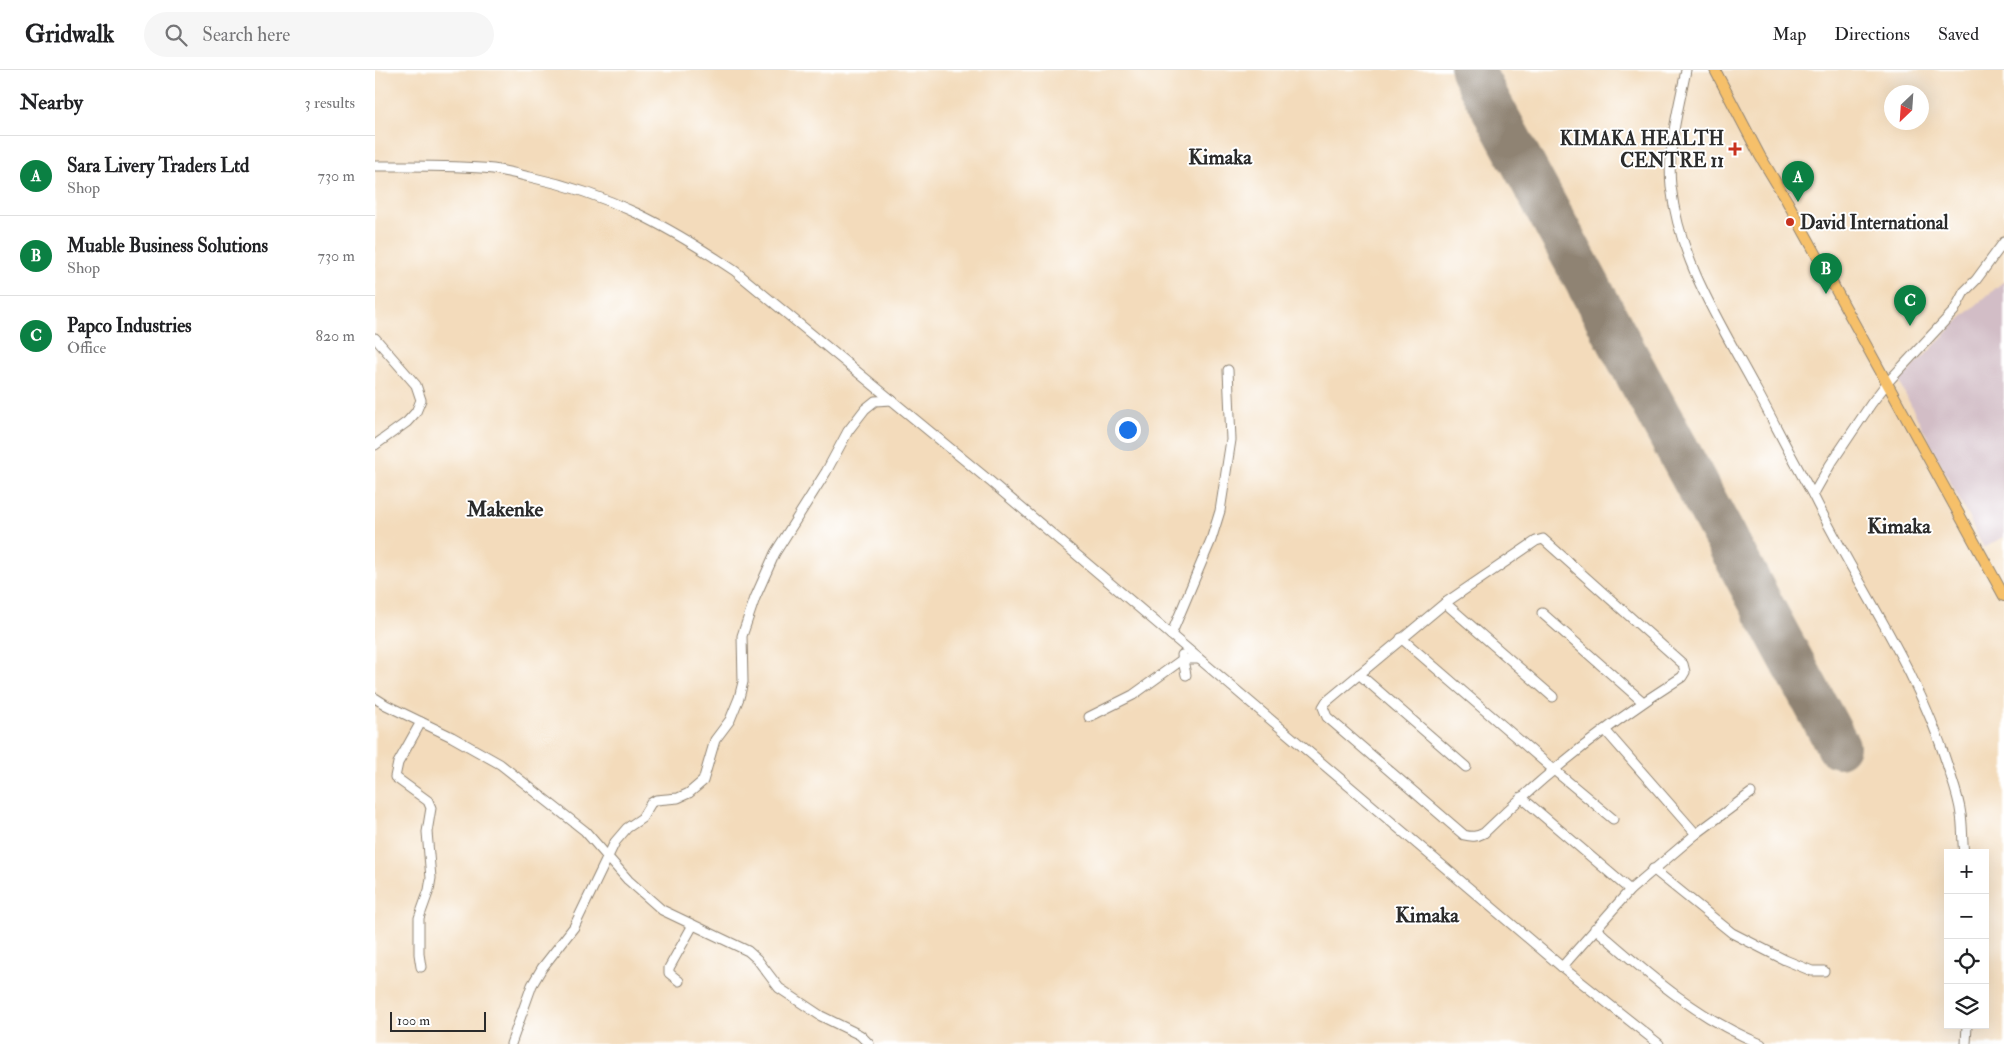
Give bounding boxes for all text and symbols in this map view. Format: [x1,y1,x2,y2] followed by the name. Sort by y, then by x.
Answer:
[144,12,494,57] search box
[25,19,114,50] text: Gridwalk
[162,21,190,49] icon: search
[202,23,290,47] text: Search here
[1773,23,1806,46] text: Map
[1834,23,1910,46] text: Directions
[1938,23,1979,46] text: Saved
[1884,85,1929,130] north arrow
[20,89,83,116] text: Nearby
[304,93,355,113] text: 3 results
[1560,127,1724,173] place label: KIMAKA HEALTH CENTRE 11
[1728,142,1742,156] marker: KIMAKA HEALTH CENTRE 11
[1188,144,1253,171] district label: Kimaka
[67,154,249,178] text: Sara Livery Traders Ltd
[1782,161,1814,202] pin: A
[31,166,41,186] text: A
[318,166,355,186] text: 730 m
[67,178,100,198] text: Shop
[1800,211,1949,235] place label: David International
[1784,216,1796,228] marker: David International
[67,234,268,258] text: Muable Business Solutions
[31,246,41,266] text: B
[318,246,355,266] text: 730 m
[1810,253,1842,294] pin: B
[67,258,100,278] text: Shop
[1894,285,1926,326] pin: C
[67,314,192,338] text: Papco Industries
[30,326,42,346] text: C
[315,326,355,346] text: 820 m
[67,338,106,358] text: Office
[1115,417,1141,443] your location
[466,496,544,523] district label: Makenke
[1867,513,1932,540] district label: Kimaka
[1944,849,1989,1029] map controls
[1944,849,1989,894] button: +
[1944,894,1989,939] button: −
[1395,902,1460,929] district label: Kimaka
[1944,939,1989,984] button: locate
[1944,984,1989,1029] button: layers
[390,1009,486,1032] scale bar
[397,1012,430,1029] text: 100 m

